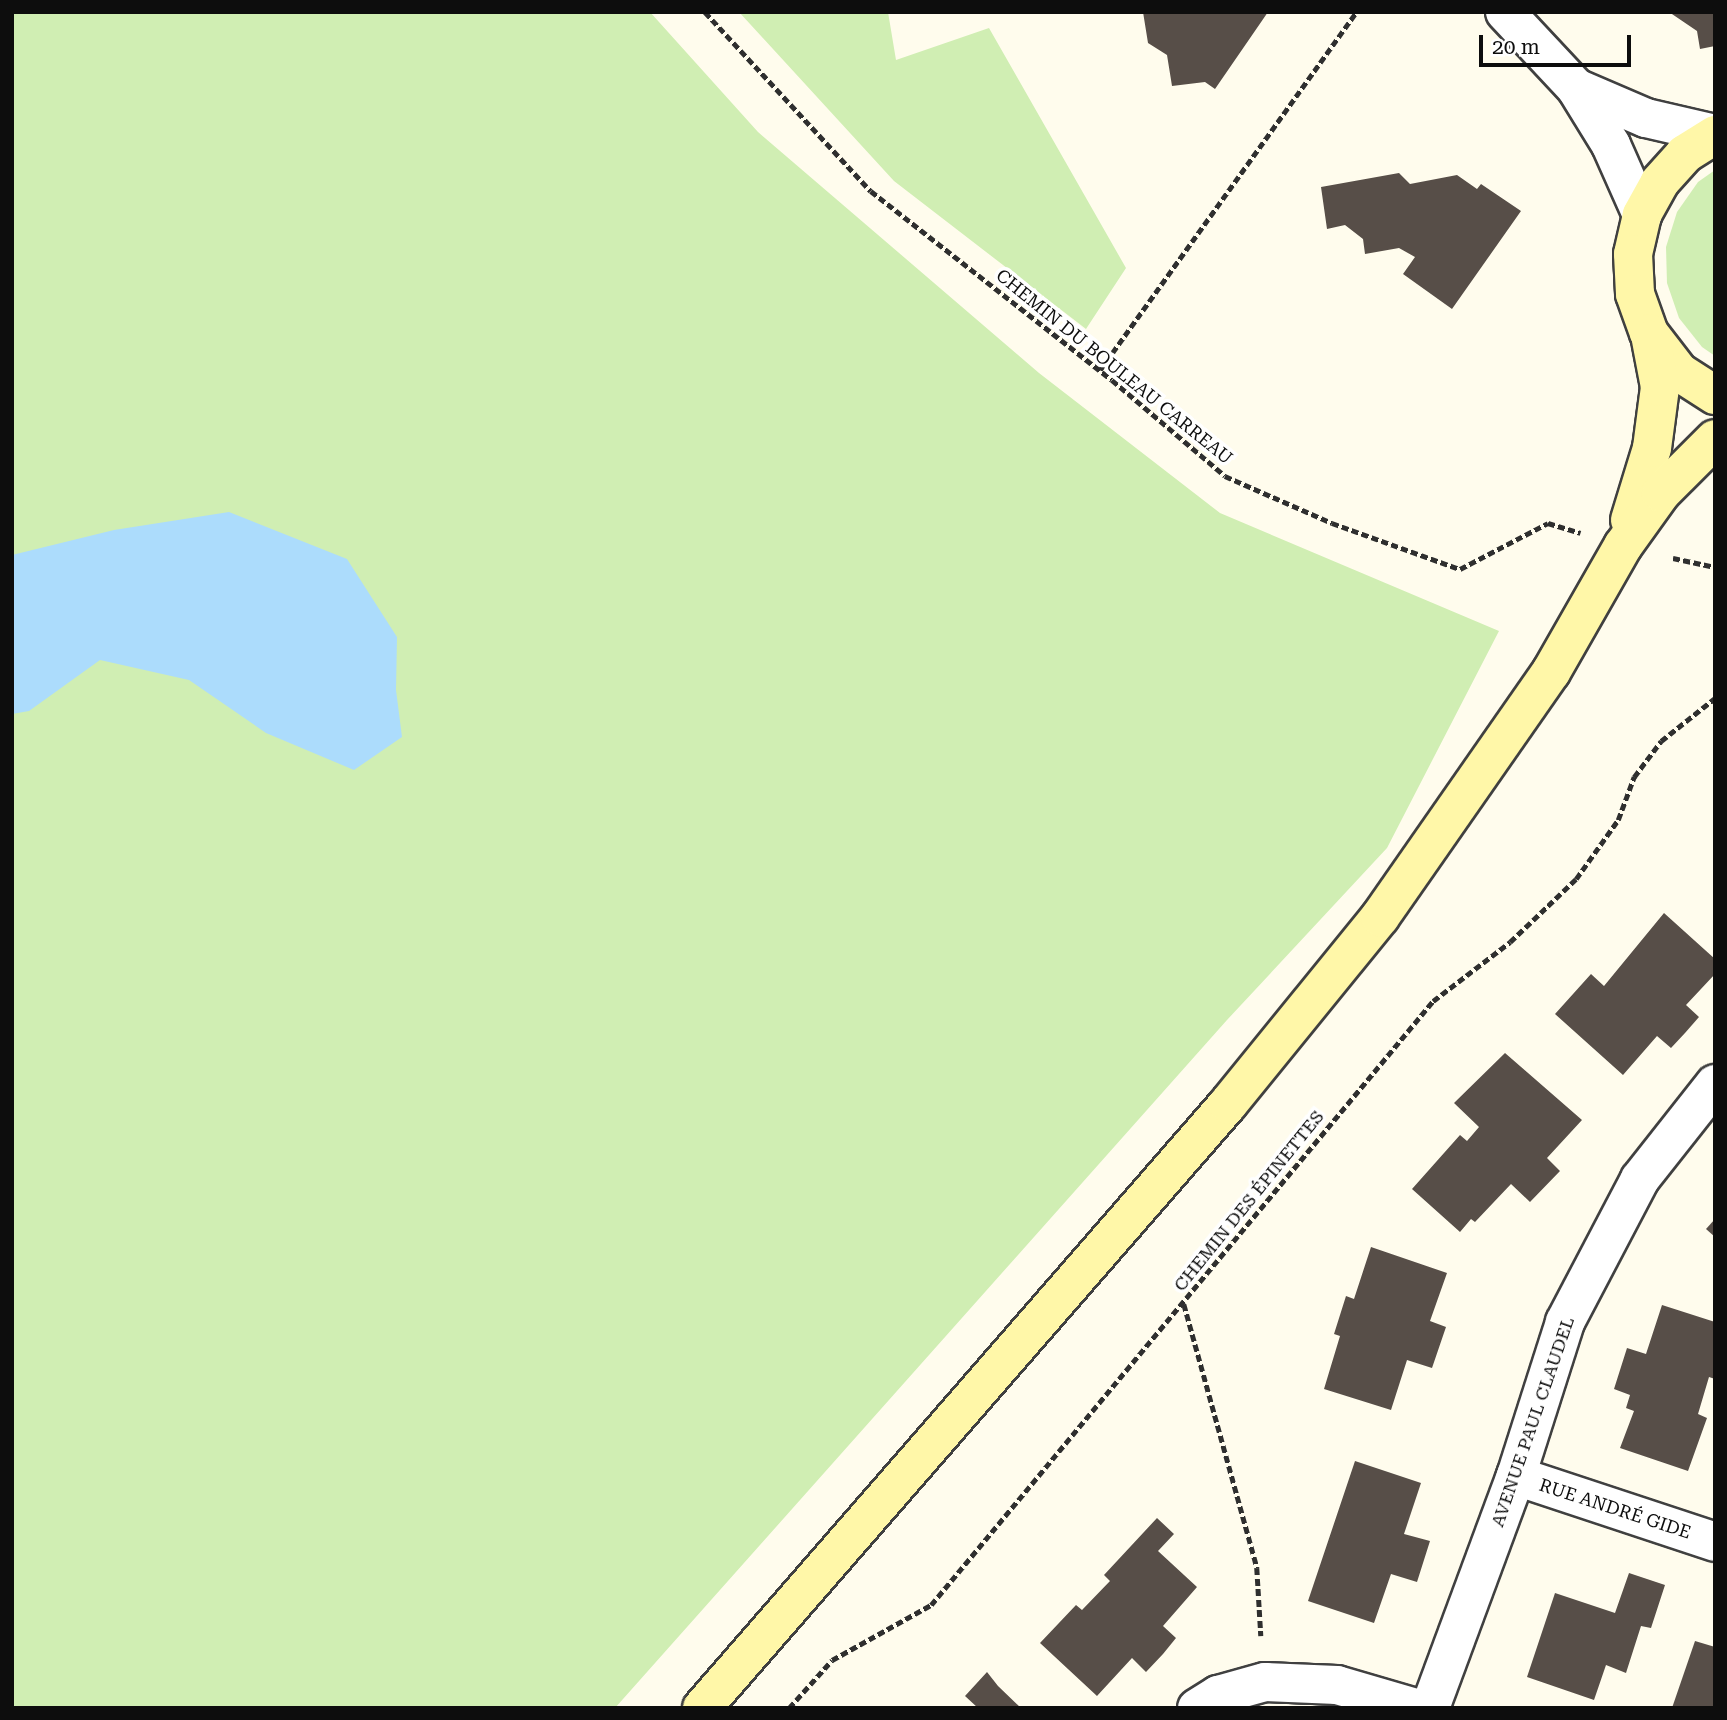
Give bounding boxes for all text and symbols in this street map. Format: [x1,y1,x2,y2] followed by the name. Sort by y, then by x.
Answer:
[1482,21,1634,65] scale bar
[1492,35,1540,59] text: 20 m
[991,265,1237,469] street label: CHEMIN DU BOULEAU CARREAU
[1169,1106,1329,1296] street label: CHEMIN DES ÉPINETTES
[1487,1314,1579,1530] street label: AVENUE PAUL CLAUDEL
[1536,1474,1694,1544] street label: RUE ANDRÉ GIDE

